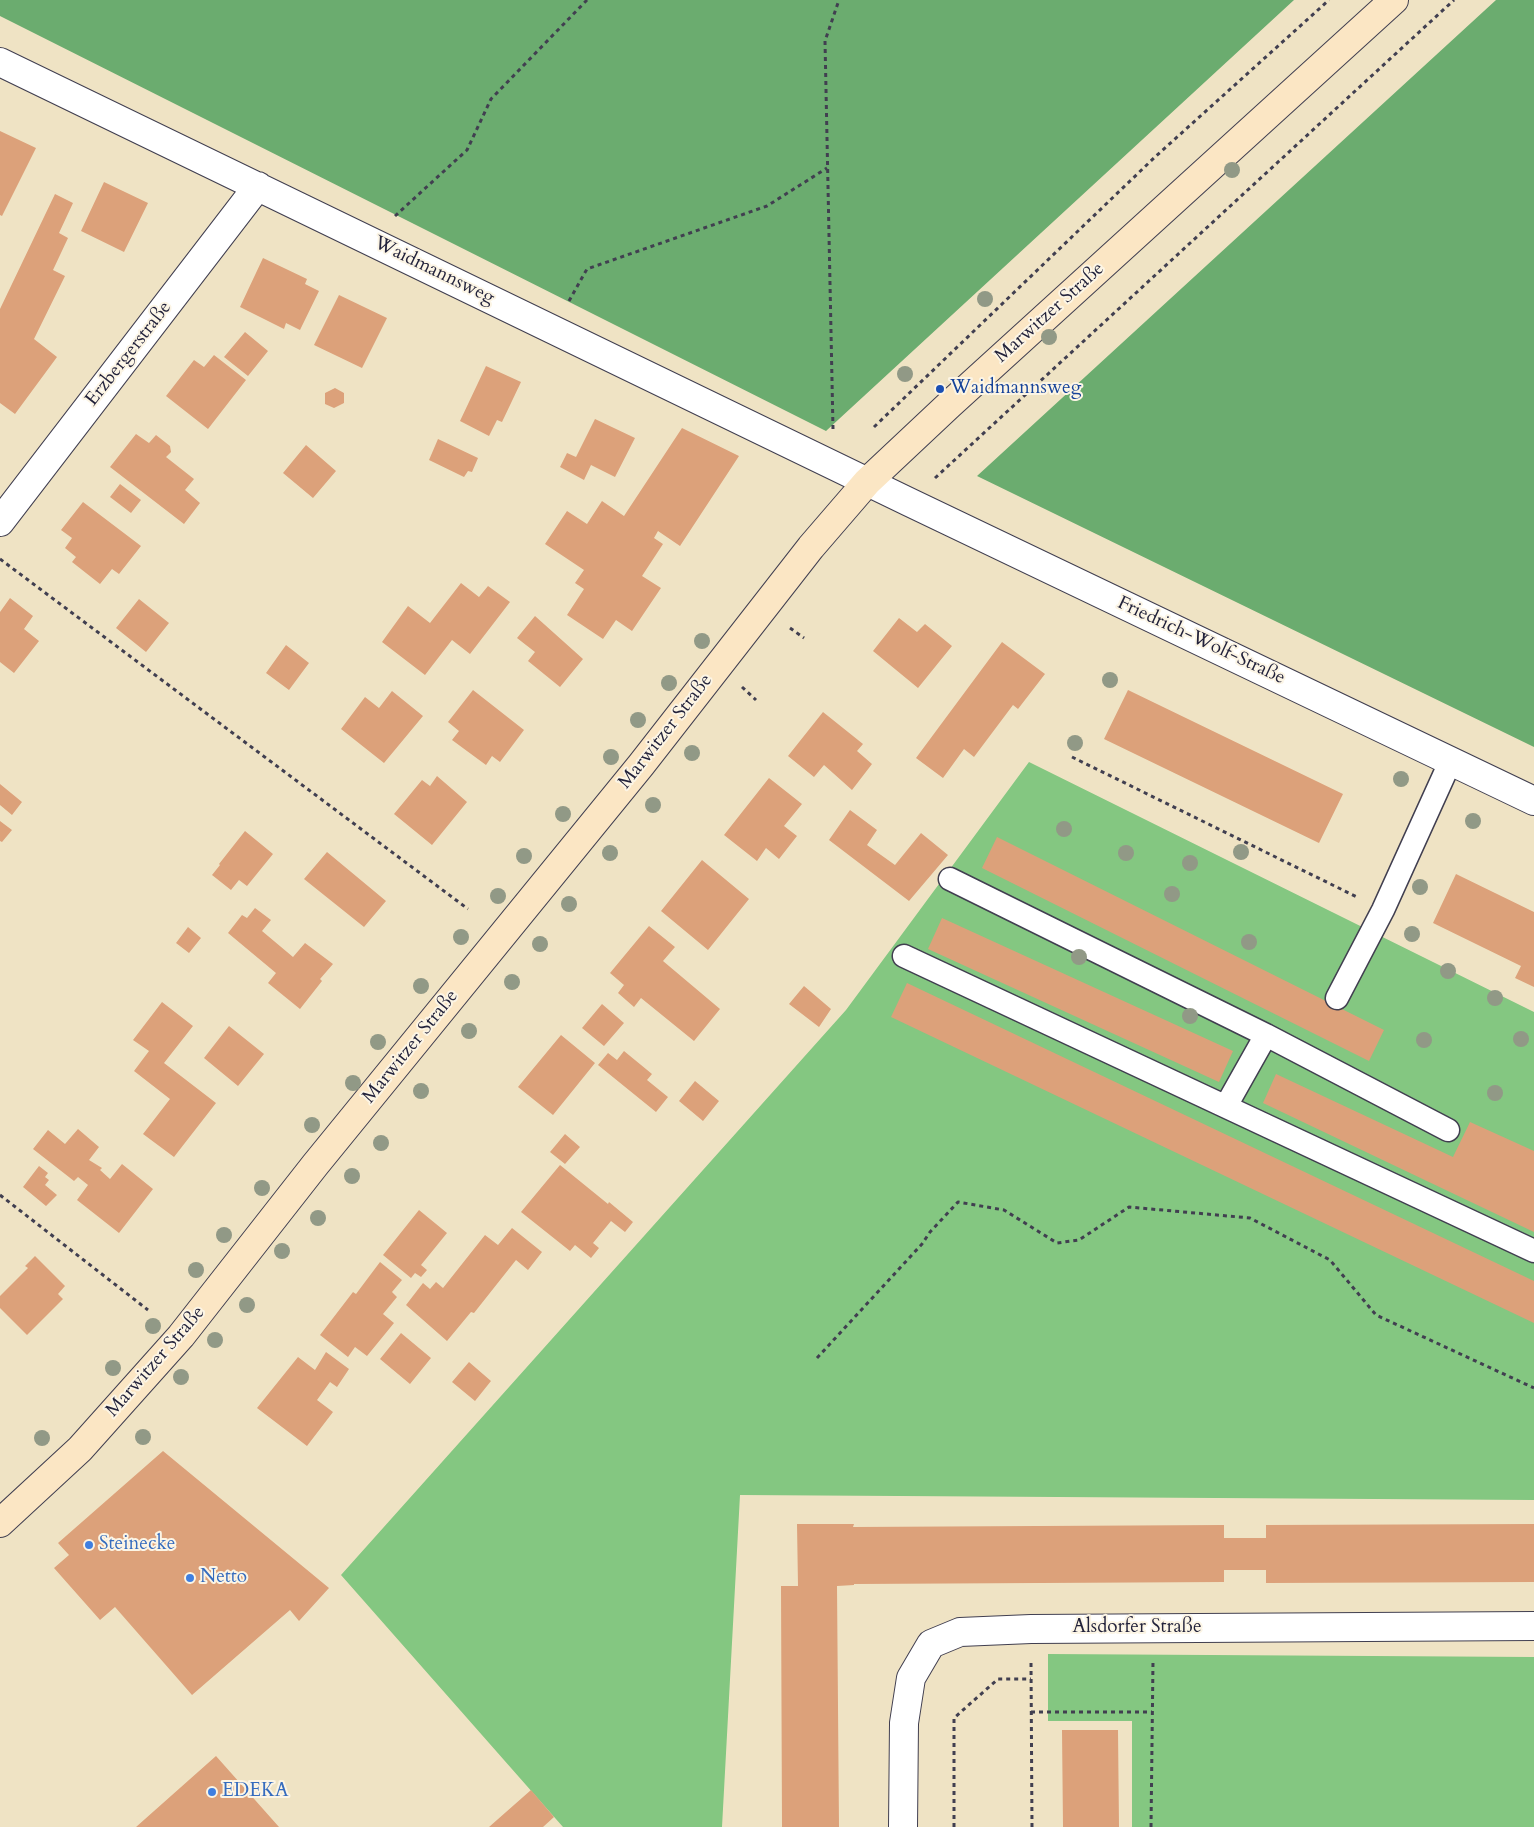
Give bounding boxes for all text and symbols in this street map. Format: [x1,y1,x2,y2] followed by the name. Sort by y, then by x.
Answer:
[370,232,498,310] street label: Waidmannsweg
[991,258,1109,368] street label: Marwitzer Straße
[81,297,177,411] street label: Erzbergerstraße
[950,378,1081,400] place label: Waidmannsweg
[934,383,946,395] marker: Waidmannsweg
[1113,592,1289,690] street label: Friedrich-Wolf-Straße
[614,670,718,794] street label: Marwitzer Straße
[358,986,464,1108] street label: Marwitzer Straße
[102,1302,210,1422] street label: Marwitzer Straße
[99,1534,175,1556] place label: Steinecke
[83,1539,95,1551] marker: Steinecke
[200,1567,247,1589] place label: Netto
[184,1572,196,1584] marker: Netto
[1072,1617,1202,1639] street label: Alsdorfer Straße
[222,1781,289,1803] place label: EDEKA
[206,1786,218,1798] marker: EDEKA

